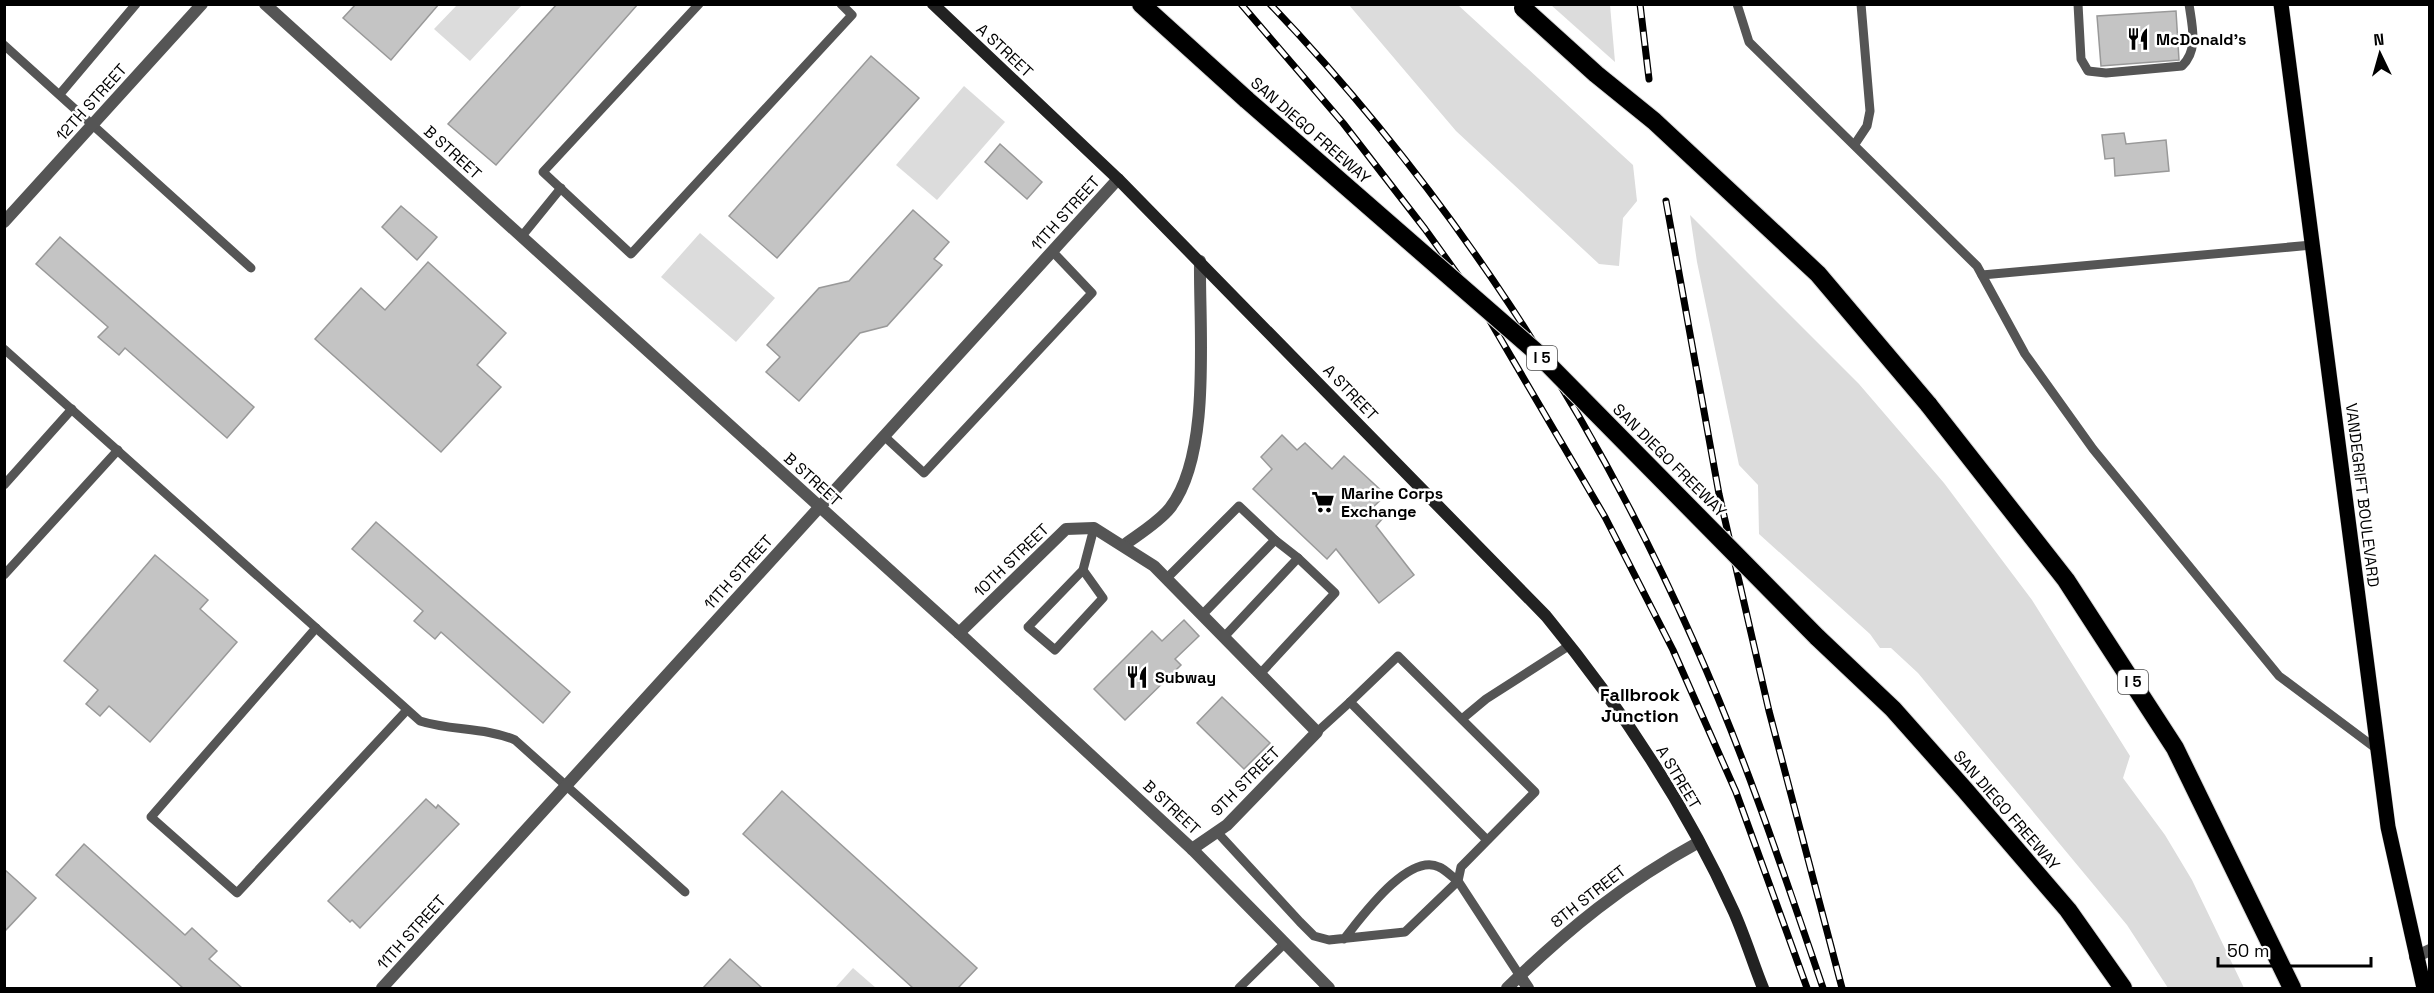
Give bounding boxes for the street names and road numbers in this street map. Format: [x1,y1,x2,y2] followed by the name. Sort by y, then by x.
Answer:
[972,19,1038,82] street label: A STREET
[51,59,131,145] street label: 12TH STREET
[1246,72,1375,188] street label: SAN DIEGO FREEWAY
[419,121,486,184] street label: B STREET
[1026,172,1105,255] street label: 11TH STREET
[1527,346,1557,370] road number: I 5
[1319,360,1383,425] street label: A STREET
[1608,399,1731,522] street label: SAN DIEGO FREEWAY
[2341,402,2384,588] street label: VANDEGRIFT BOULEVARD
[779,448,846,511] street label: B STREET
[969,519,1054,602] street label: 10TH STREET
[699,531,778,614] street label: 11TH STREET
[2118,670,2148,694] road number: I 5
[1206,742,1285,821] street label: 9TH STREET
[1651,742,1706,813] street label: A STREET
[1949,746,2065,875] street label: SAN DIEGO FREEWAY
[1139,775,1205,839] street label: B STREET
[1546,860,1630,932] street label: 8TH STREET
[372,891,451,974] street label: 11TH STREET

